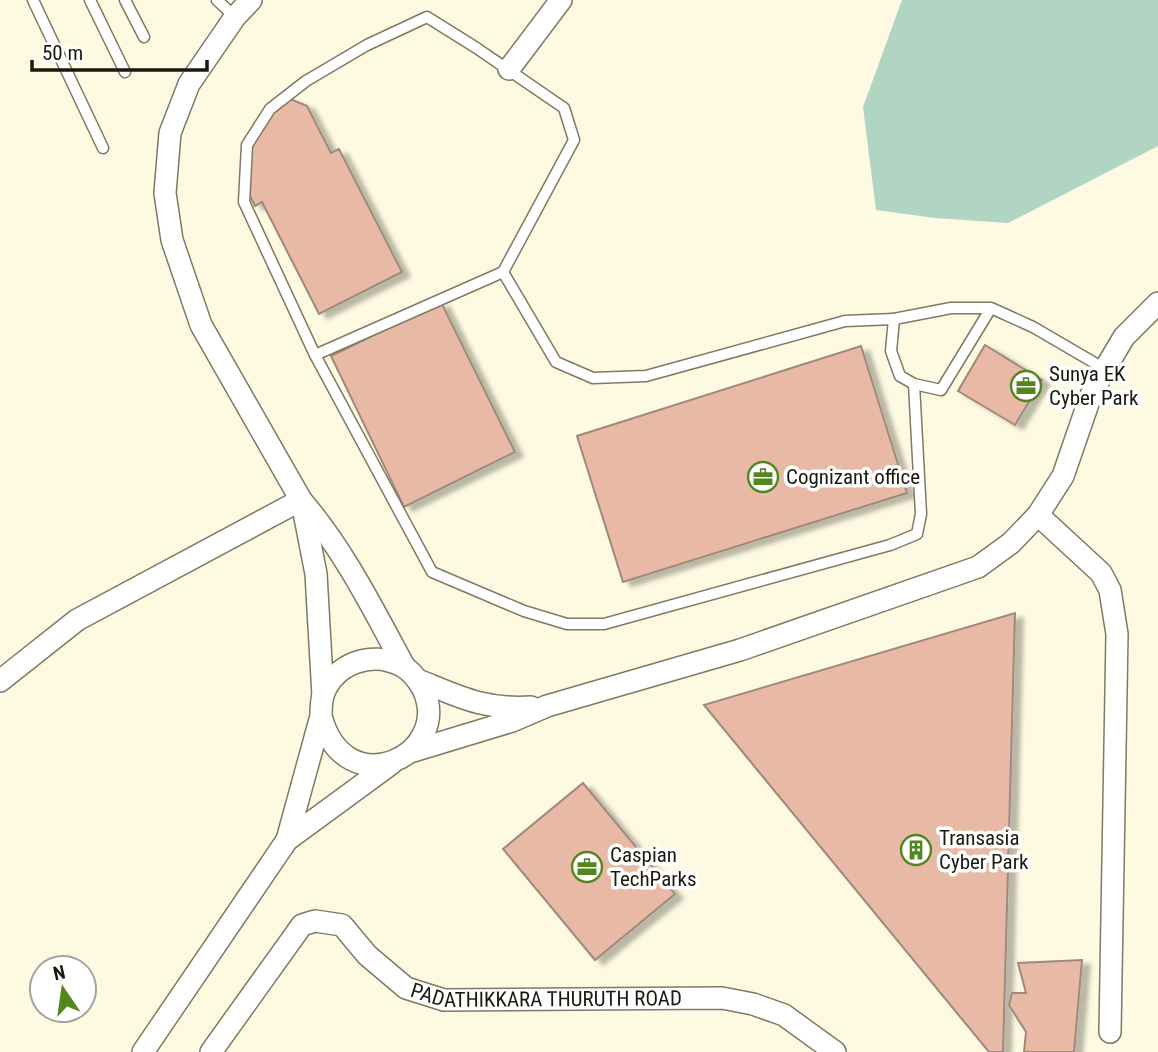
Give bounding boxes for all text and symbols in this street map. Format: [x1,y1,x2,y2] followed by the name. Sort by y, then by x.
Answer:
[32,28,206,72] scale bar
[42,41,83,65] text: 50 m
[1049,362,1139,410] place label: Sunya EK Cyber Park
[1009,369,1043,403] office icon: Sunya EK Cyber Park
[746,460,780,494] office icon: Cognizant office
[786,465,920,489] place label: Cognizant office
[939,826,1029,874] place label: Transasia Cyber Park
[899,833,933,867] building icon: Transasia Cyber Park
[610,843,697,891] place label: Caspian TechParks
[570,850,604,884] office icon: Caspian TechParks
[28,954,98,1024] north arrow
[51,960,68,985] text: N
[408,978,682,1012] street label: PADATHIKKARA THURUTH ROAD

